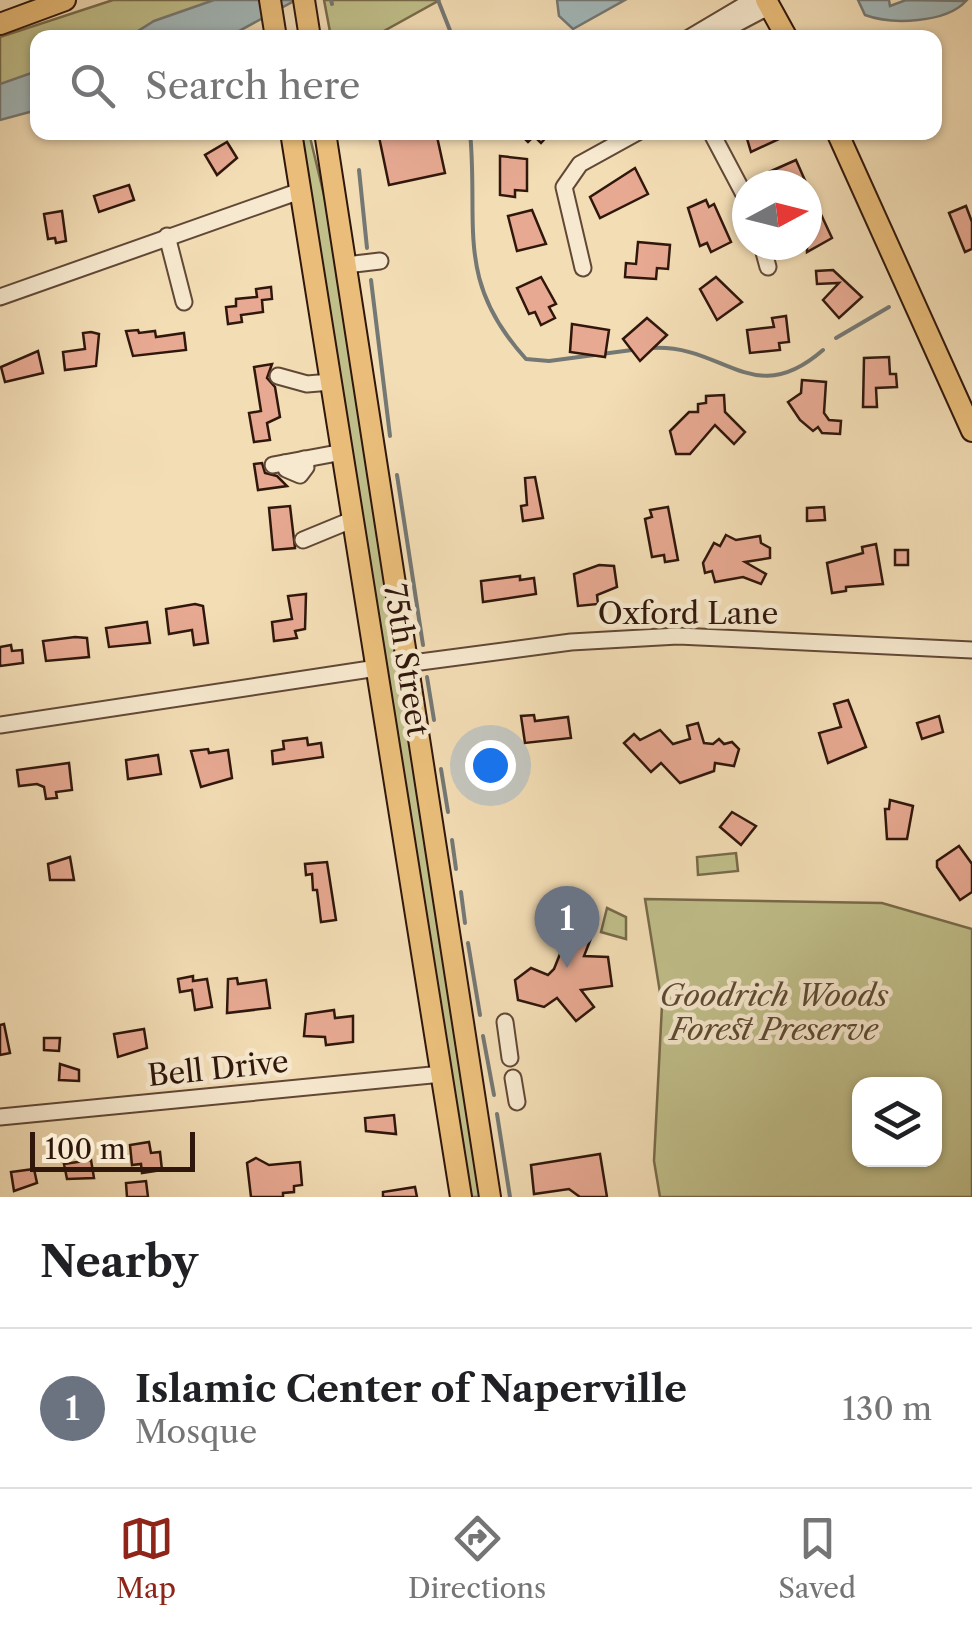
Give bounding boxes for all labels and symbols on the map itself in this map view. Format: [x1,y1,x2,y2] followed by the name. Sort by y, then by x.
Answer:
[732,170,822,260] north arrow
[376,581,437,739] street label: 75th Street
[598,595,778,632] street label: Oxford Lane
[465,740,516,791] your location
[534,886,600,968] pin: 1
[659,977,889,1048] park label: Goodrich Woods Forest Preserve
[146,1043,290,1094] street label: Bell Drive
[30,1127,195,1172] scale bar

